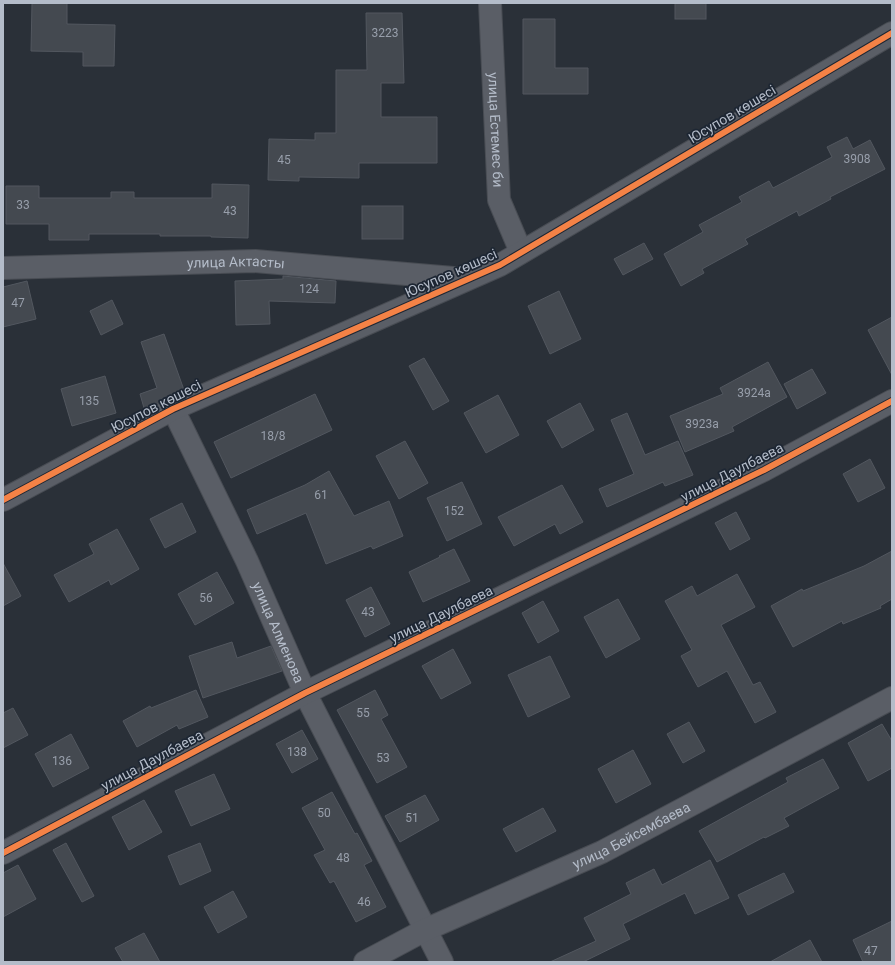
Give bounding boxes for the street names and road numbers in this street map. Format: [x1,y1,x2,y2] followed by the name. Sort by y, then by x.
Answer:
[485,72,506,188] street label: улица Естемес би
[685,82,779,146] street label: Юсупов көшесі
[403,246,499,300] street label: Юсупов көшесі
[187,253,285,272] street label: улица Актасты
[108,376,204,436] street label: Юсупов көшесі
[678,439,786,505] street label: улица Даулбаева
[249,579,308,685] street label: улица Алменова
[387,582,495,646] street label: улица Даулбаева
[98,726,206,794] street label: улица Даулбаева
[570,799,693,872] street label: улица Бейсембаева

